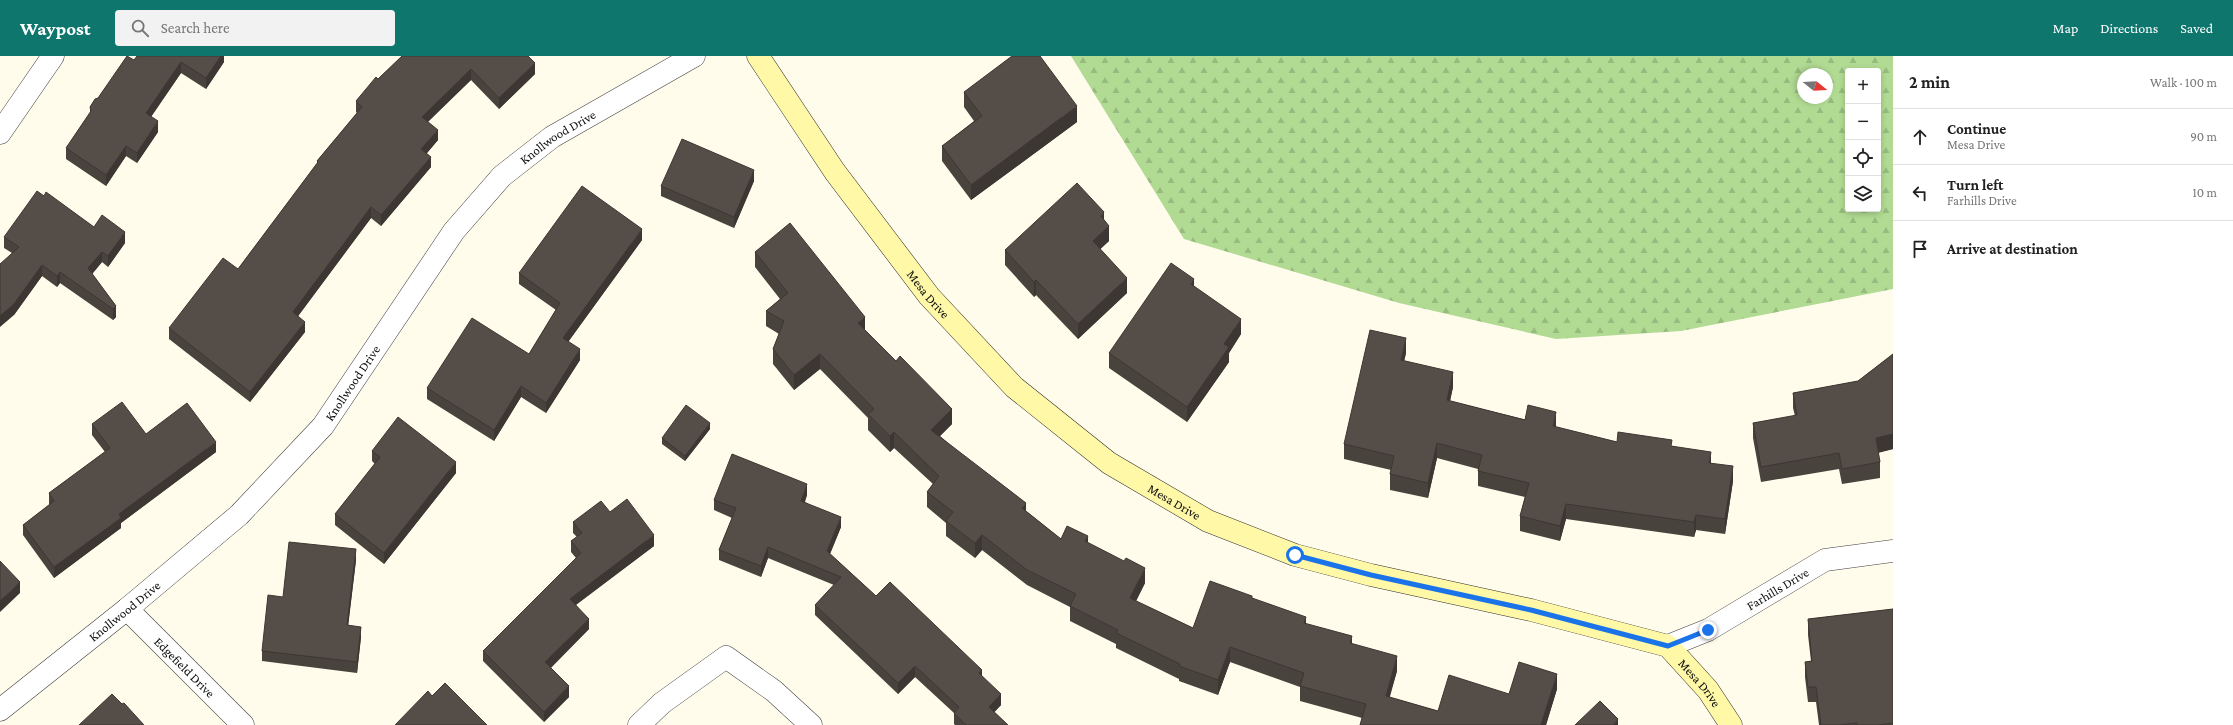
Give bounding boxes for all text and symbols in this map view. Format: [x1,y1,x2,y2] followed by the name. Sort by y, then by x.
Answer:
[115,10,395,46] search box
[129,17,151,39] icon: search
[20,18,91,39] text: Waypost
[161,20,229,36] text: Search here
[2053,20,2078,36] text: Map
[2100,20,2158,36] text: Directions
[2180,20,2213,36] text: Saved
[1797,68,1833,104] north arrow
[1845,68,1881,212] map controls
[1845,68,1881,104] button: +
[1909,73,1950,92] text: 2 min
[2150,75,2217,90] text: Walk · 100 m
[1845,104,1881,140] button: −
[517,107,598,167] street label: Knollwood Drive
[1947,121,2006,137] text: Continue
[1909,126,1931,148] icon: ahead
[2190,129,2217,144] text: 90 m
[1947,137,2005,152] text: Mesa Drive
[1845,140,1881,176] button: locate
[1845,176,1881,212] button: layers
[1947,177,2003,193] text: Turn left
[1909,182,1931,204] icon: left
[2192,185,2217,200] text: 10 m
[1947,193,2017,208] text: Farhills Drive
[1909,238,1931,260] icon: arrive
[1947,241,2078,257] text: Arrive at destination
[904,267,953,322] street label: Mesa Drive
[322,342,383,424] street label: Knollwood Drive
[1145,481,1204,523] street label: Mesa Drive
[1286,546,1304,564] route start
[1744,564,1812,613] street label: Farhills Drive
[86,577,163,645] street label: Knollwood Drive
[1699,621,1717,639] route end
[151,634,218,701] street label: Edgefield Drive
[1675,656,1724,710] street label: Mesa Drive

